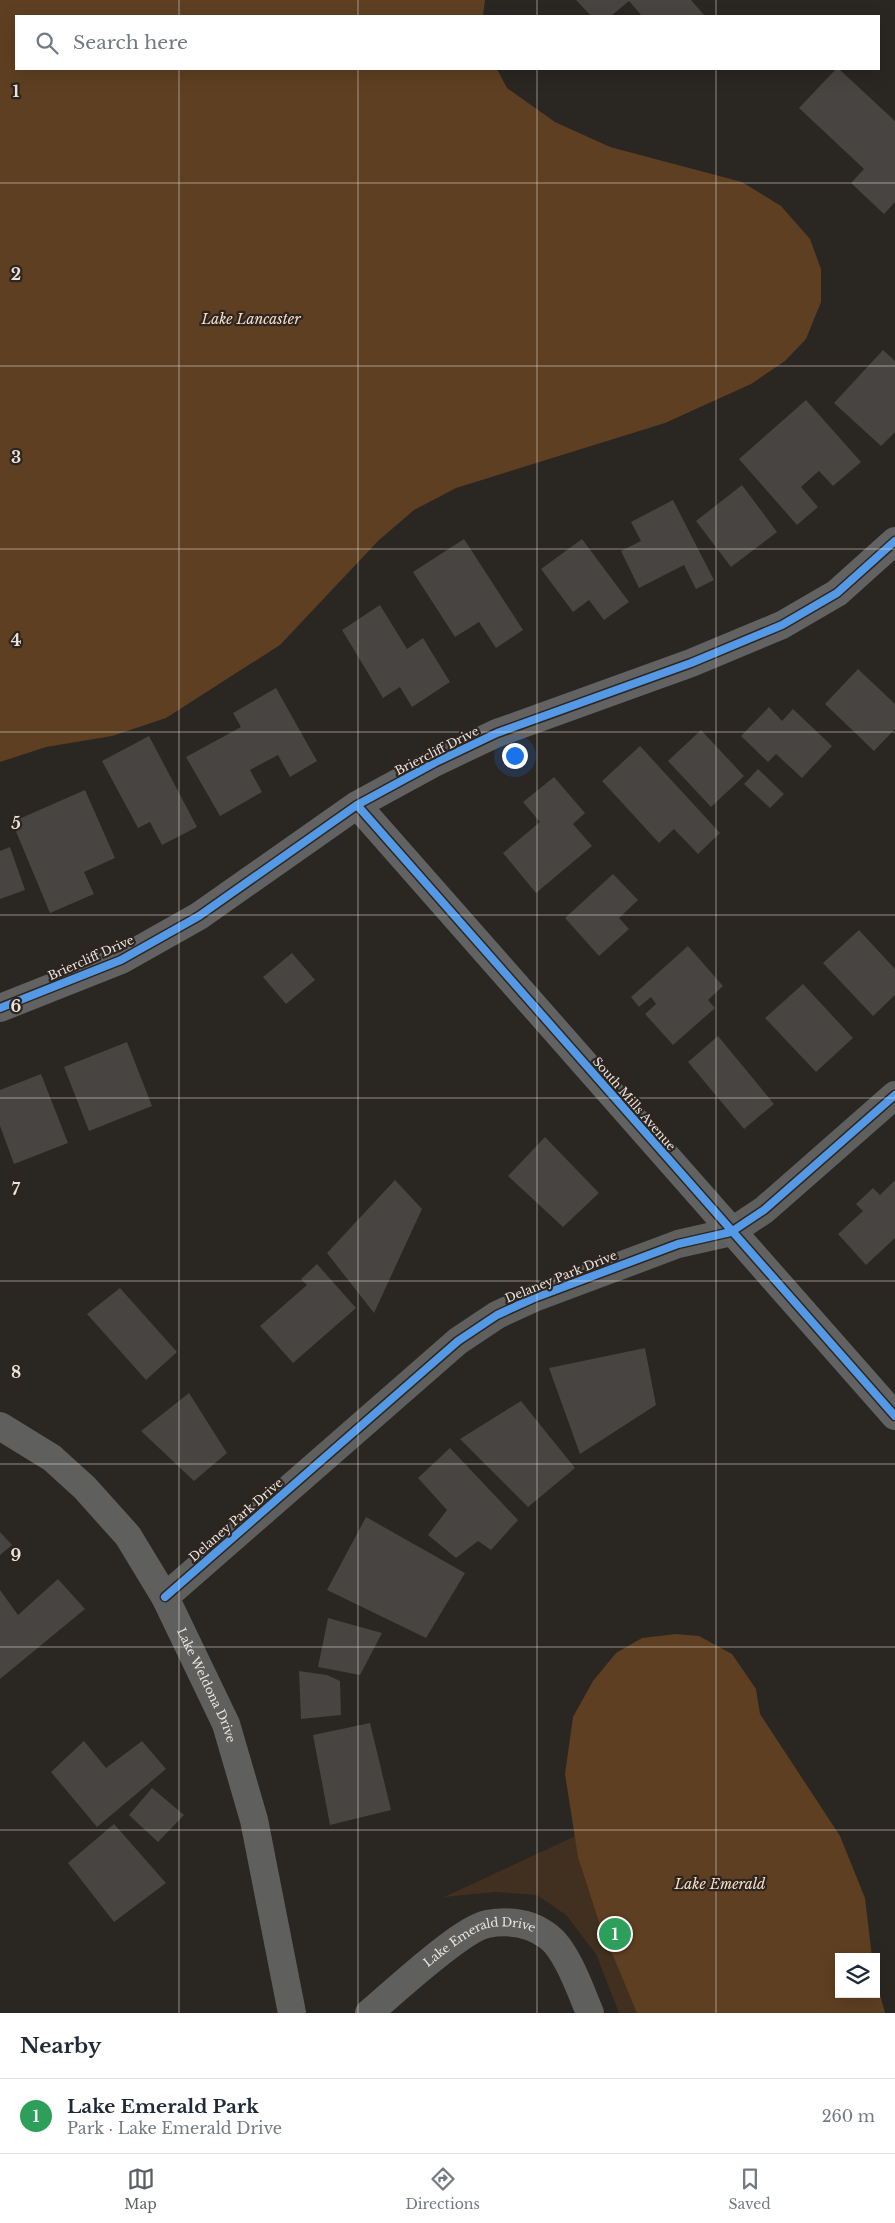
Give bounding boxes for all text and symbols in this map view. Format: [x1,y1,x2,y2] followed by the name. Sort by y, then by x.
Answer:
[15,15,880,70] search box
[33,29,61,57] icon: search
[73,31,188,54] text: Search here
[13,81,20,101] text: 1
[11,264,21,284] text: 2
[200,310,301,328] water label: Lake Lancaster
[11,447,21,467] text: 3
[11,630,21,650] text: 4
[392,723,481,778] street label: Briercliff Drive
[502,743,528,769] your location
[11,813,21,833] text: 5
[46,932,136,983] street label: Briercliff Drive
[11,996,22,1016] text: 6
[590,1054,679,1154] street label: South Mills Avenue
[12,1179,21,1199] text: 7
[503,1247,619,1306] street label: Delaney Park Drive
[11,1362,21,1382] text: 8
[186,1475,286,1564] street label: Delaney Park Drive
[11,1545,22,1565] text: 9
[174,1625,239,1744] street label: Lake Weldona Drive
[674,1875,766,1893] water label: Lake Emerald
[420,1914,538,1970] street label: Lake Emerald Drive
[599,1915,631,1953] pin: 1
[835,1953,880,1998] map controls
[835,1953,880,1998] button: layers
[20,2033,101,2059] text: Nearby
[67,2095,259,2118] text: Lake Emerald Park
[33,2106,39,2126] text: 1
[822,2106,875,2126] text: 260 m
[67,2118,282,2138] text: Park · Lake Emerald Drive
[124,2165,157,2213] tab: Map
[405,2165,480,2213] tab: Directions
[728,2165,771,2213] tab: Saved

